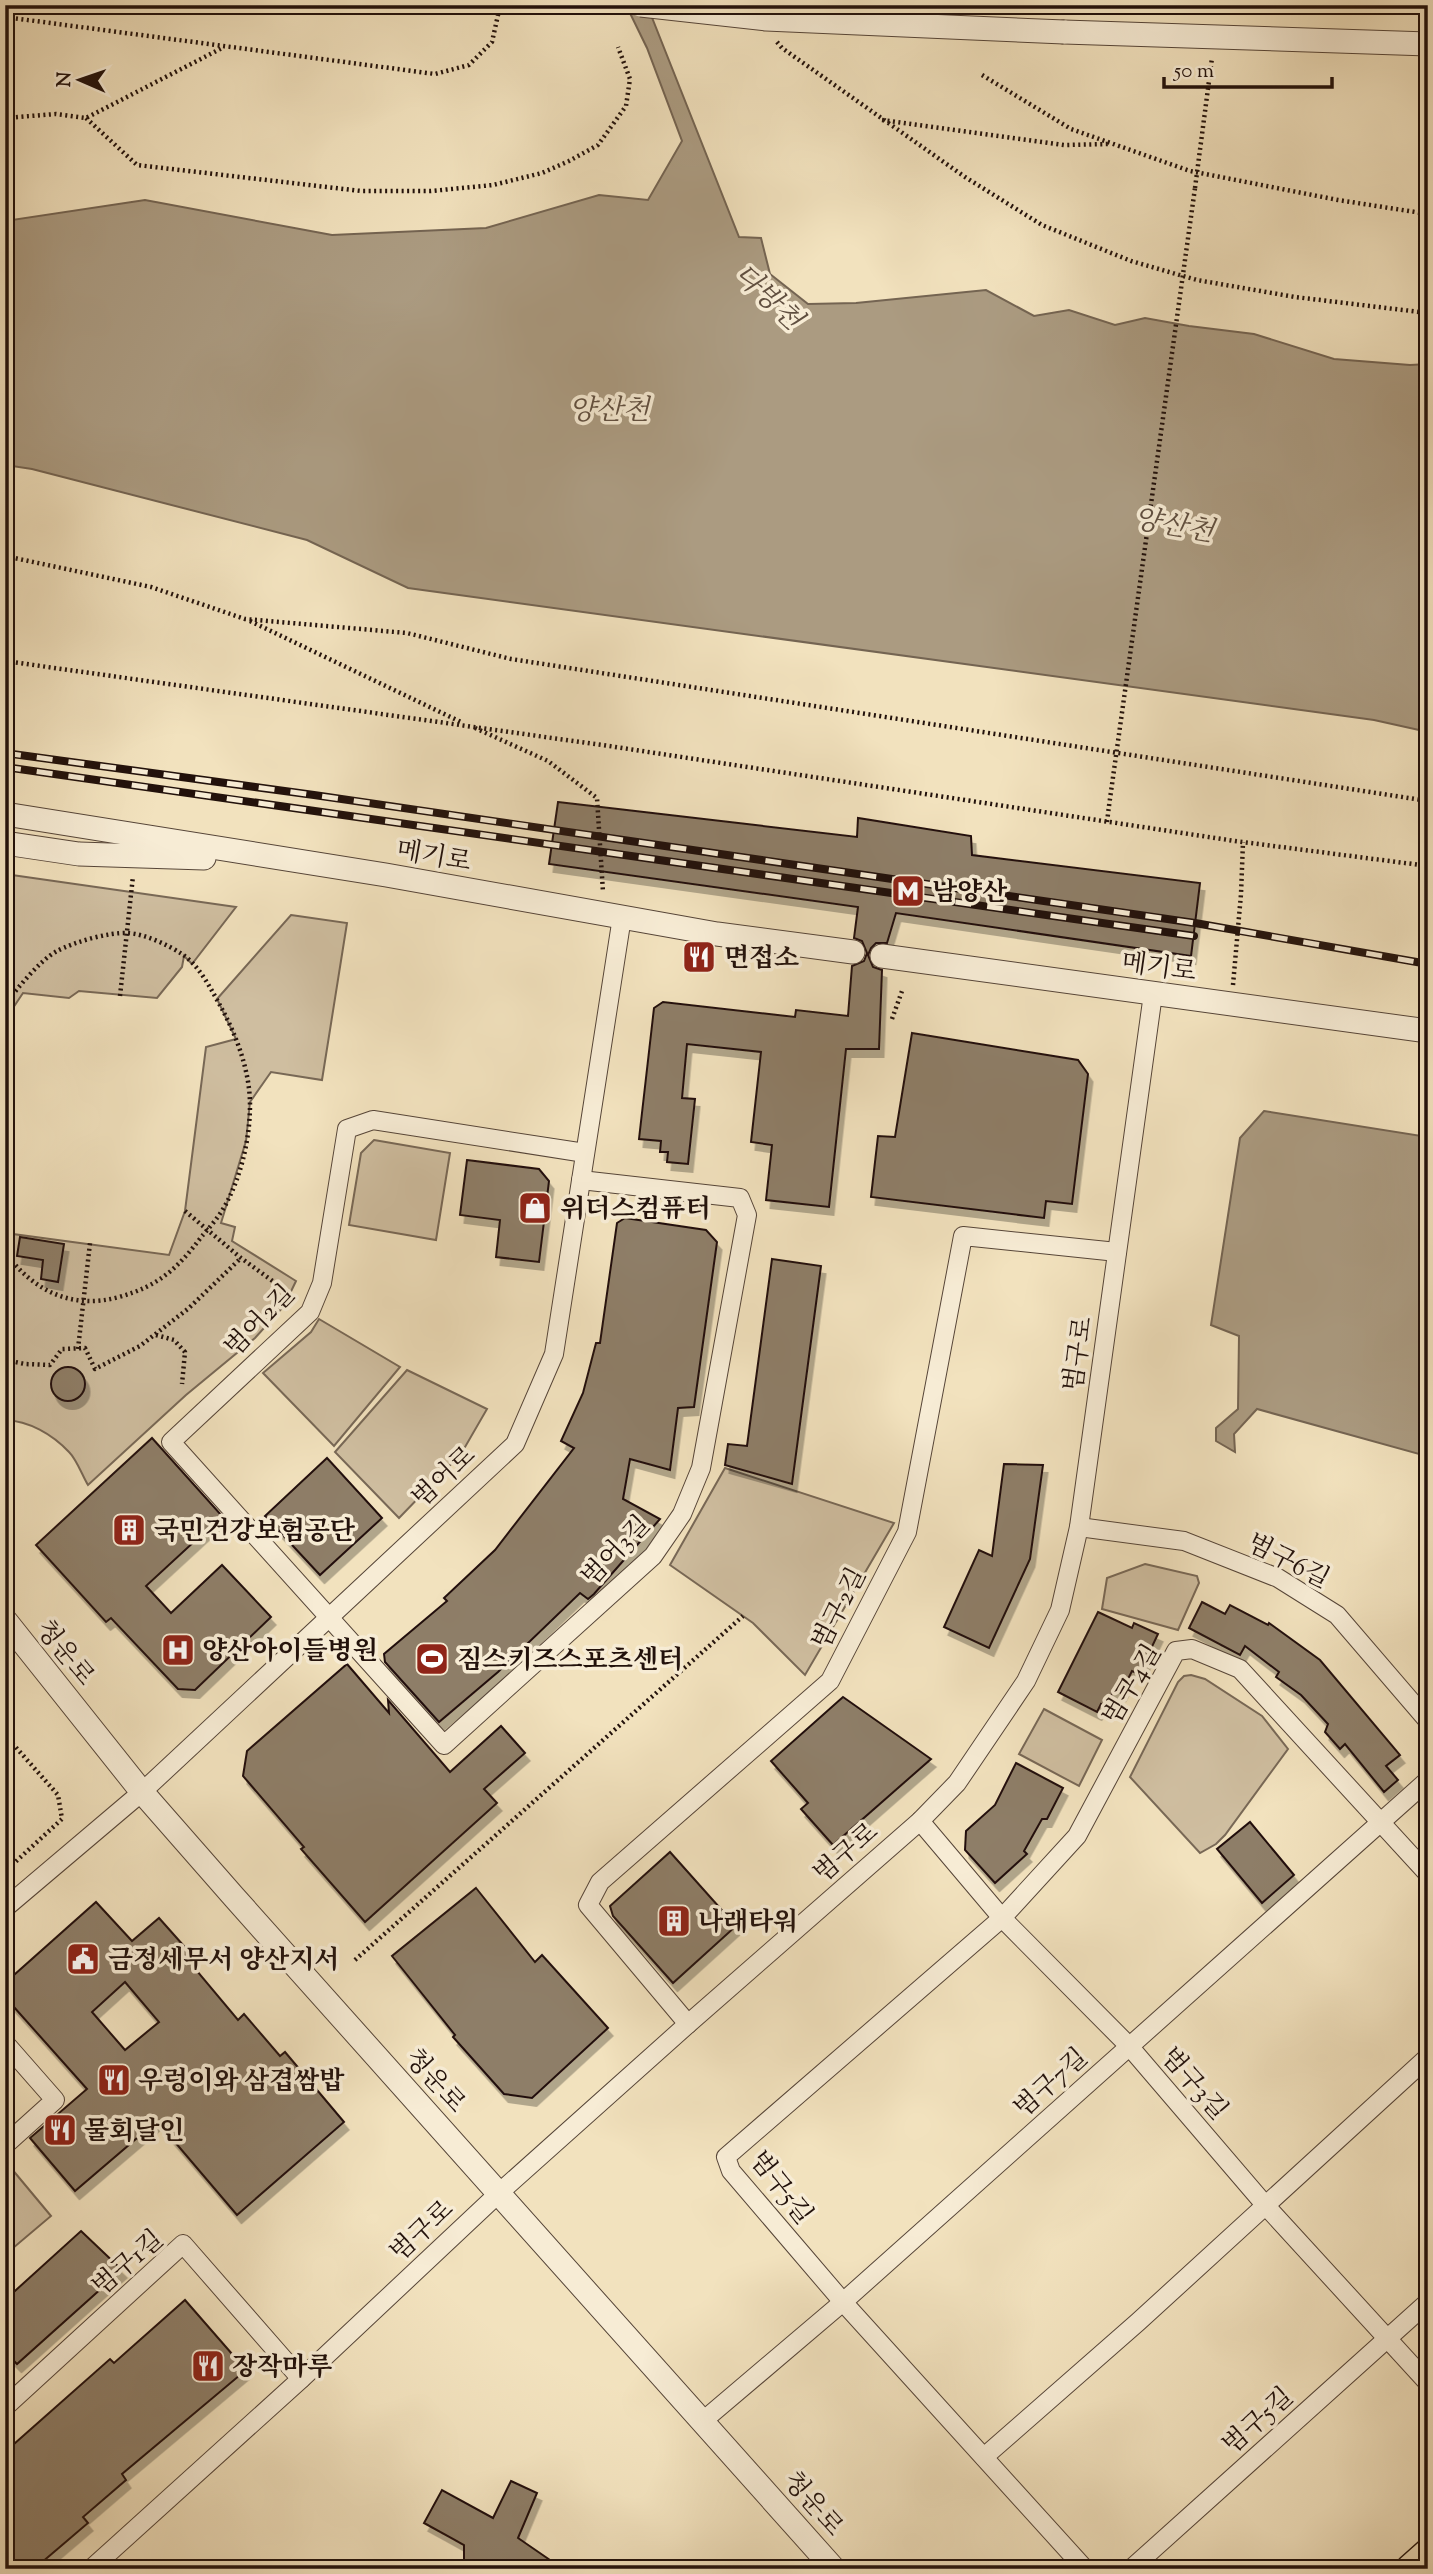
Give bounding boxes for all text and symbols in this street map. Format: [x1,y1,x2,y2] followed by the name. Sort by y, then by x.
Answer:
[46,46,116,116] north arrow
[1164,46,1332,90] scale bar
[1173,57,1214,87] text: 50 m
[52,71,79,88] text: N
[724,256,812,342] water label: 다방천
[568,392,652,432] water label: 양산천
[1130,500,1219,554] water label: 양산천
[393,833,474,882] street label: 메기로
[889,872,927,910] metro station icon: 남양산
[932,875,1007,912] place label: 남양산
[680,938,718,976] restaurant icon: 면접소
[724,941,799,978] place label: 면접소
[1119,945,1199,992] street label: 메기로
[516,1189,554,1227] shop icon: 위더스컴퓨터
[560,1192,711,1229] place label: 위더스컴퓨터
[217,1277,305,1366] street label: 범어2길
[1056,1314,1103,1394] street label: 범구로
[405,1439,485,1517] street label: 범어로
[574,1508,660,1595] street label: 범어3길
[110,1511,148,1549] building icon: 국민건강보험공단
[154,1514,356,1551] place label: 국민건강보험공단
[1240,1526,1336,1599] street label: 범구6길
[804,1562,877,1657] street label: 범구2길
[26,1613,102,1694] street label: 청운로
[159,1631,197,1669] hospital icon: 양산아이들병원
[202,1634,378,1671] place label: 양산아이들병원
[1095,1638,1172,1733] street label: 범구4길
[413,1640,451,1678] sports icon: 짐스키즈스포츠센터
[457,1643,683,1680] place label: 짐스키즈스포츠센터
[806,1815,887,1893] street label: 범구로
[655,1902,693,1940] building icon: 나래타워
[698,1905,798,1942] place label: 나래타워
[64,1940,102,1978] public building icon: 금정세무서 양산지서
[108,1943,340,1980] place label: 금정세무서 양산지서
[1151,2040,1235,2129] street label: 범구3길
[395,2041,473,2122] street label: 청운로
[1006,2041,1097,2127] street label: 범구7길
[95,2061,133,2099] restaurant icon: 우렁이와 삼겹쌈밥
[138,2064,345,2101] place label: 우렁이와 삼겹쌈밥
[41,2111,79,2149] restaurant icon: 물회달인
[84,2114,184,2151] place label: 물회달인
[740,2144,821,2233] street label: 범구5길
[383,2193,463,2271] street label: 범구로
[85,2222,173,2305] street label: 범구1길
[189,2347,227,2385] restaurant icon: 장작마루
[232,2350,332,2387] place label: 장작마루
[1215,2380,1302,2464] street label: 범구5길
[773,2464,851,2545] street label: 청운로

